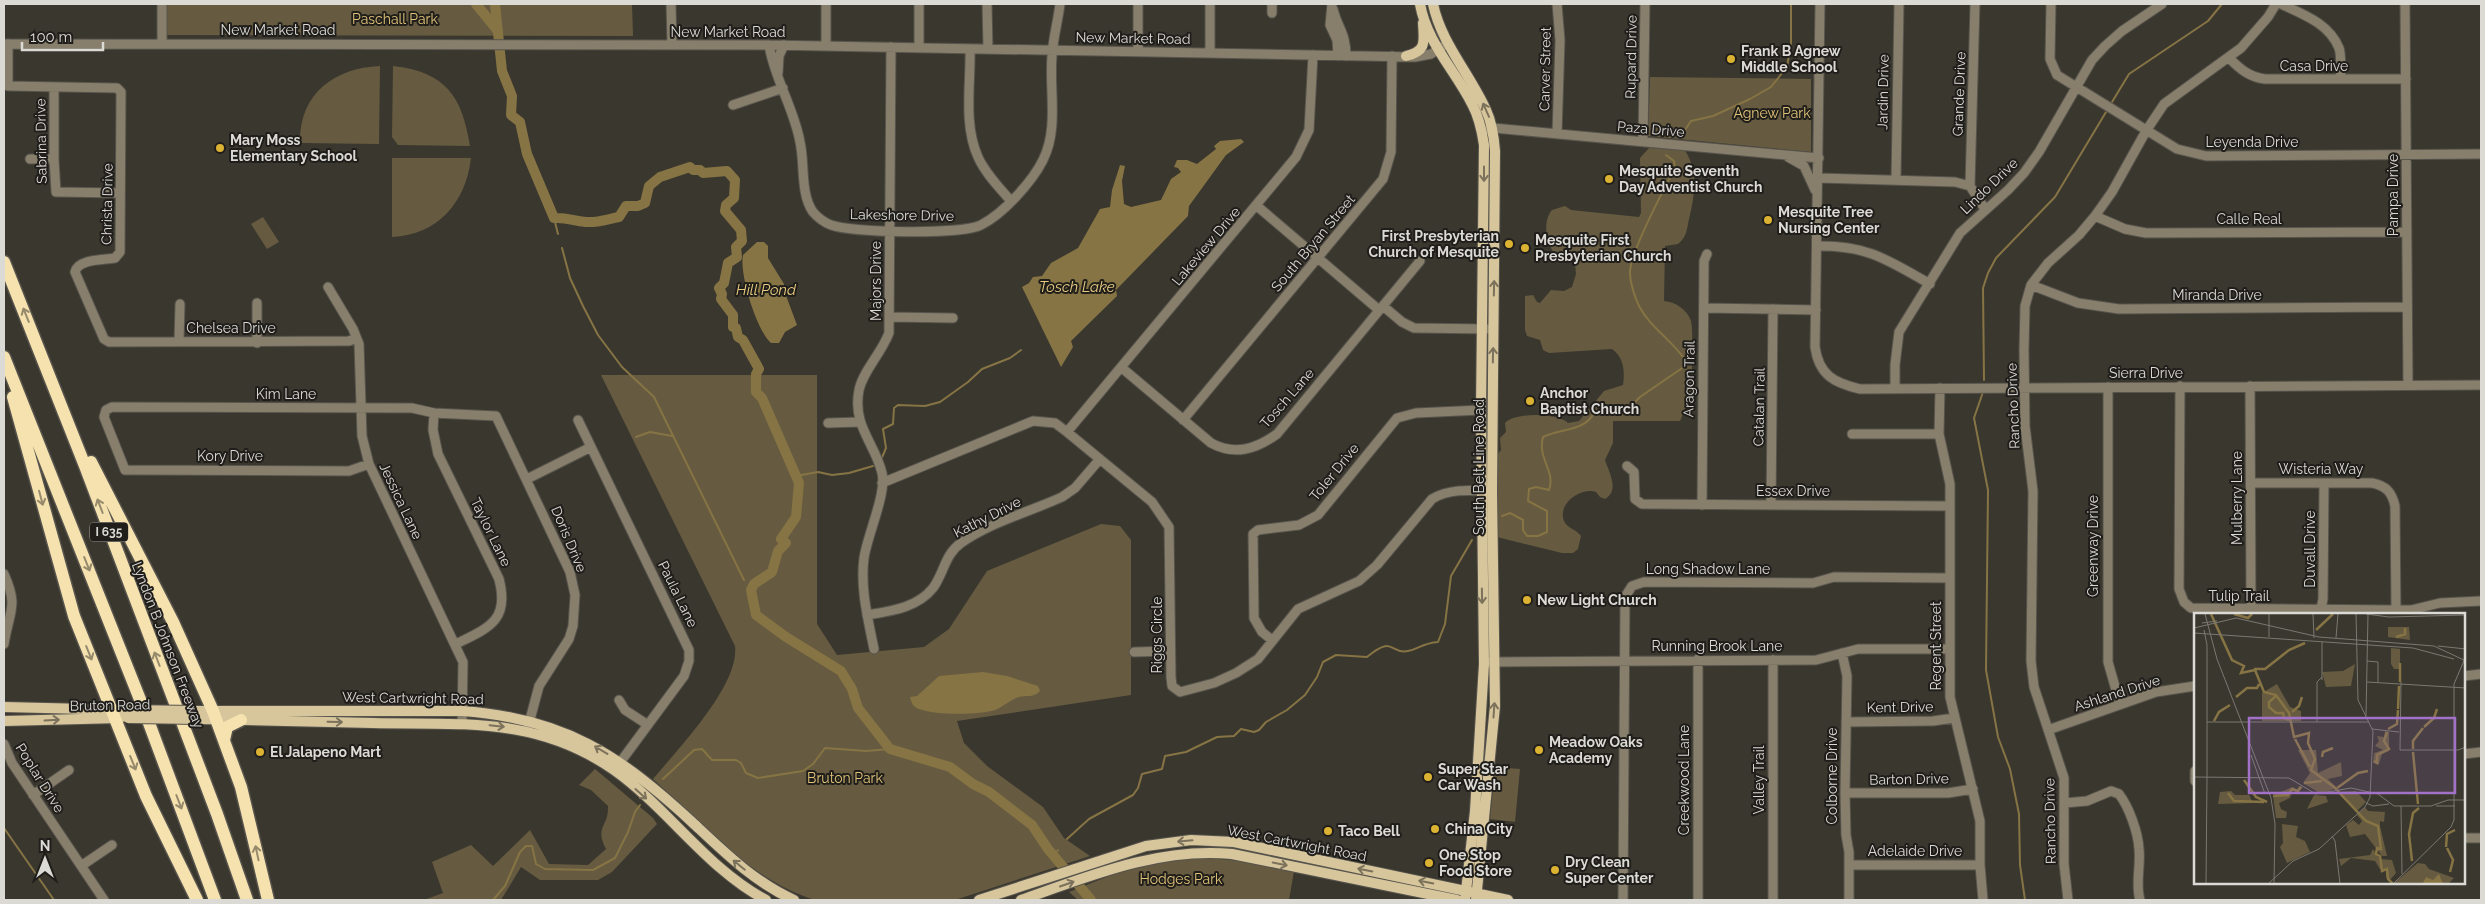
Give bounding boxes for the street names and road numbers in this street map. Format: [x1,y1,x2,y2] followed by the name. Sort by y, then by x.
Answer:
[1622,15,1640,99] street label: Rupard Drive
[220,22,336,38] street label: New Market Road
[670,24,786,40] street label: New Market Road
[1536,26,1554,111] street label: Carver Street
[1075,29,1191,47] street label: New Market Road
[1950,51,1968,137] street label: Grande Drive
[1874,54,1892,130] street label: Jardin Drive
[2280,58,2348,74] street label: Casa Drive
[32,98,50,184] street label: Sabrina Drive
[1617,118,1685,140] street label: Paza Drive
[2205,134,2299,150] street label: Leyenda Drive
[2385,154,2401,236] street label: Pampa Drive
[1957,155,2021,217] street label: Lindo Drive
[98,163,116,245] street label: Christa Drive
[1268,191,1358,295] street label: South Bryan Street
[1169,204,1243,288] street label: Lakeview Drive
[850,206,954,224] street label: Lakeshore Drive
[2216,211,2282,227] street label: Calle Real
[868,241,884,321] street label: Majors Drive
[2172,287,2262,303] street label: Miranda Drive
[186,320,276,336] street label: Chelsea Drive
[1680,340,1698,418] street label: Aragon Trail
[2004,363,2022,449] street label: Rancho Drive
[1257,365,1317,431] street label: Tosch Lane
[2109,365,2183,381] street label: Sierra Drive
[1750,367,1768,447] street label: Catalan Trail
[256,386,316,402] street label: Kim Lane
[1471,399,1487,535] street label: South Belt Line Road
[1306,440,1362,504] street label: Toler Drive
[197,448,263,464] street label: Kory Drive
[2229,451,2245,545] street label: Mulberry Lane
[376,460,426,542] street label: Jessica Lane
[2279,461,2364,477] street label: Wisteria Way
[1756,483,1830,499] street label: Essex Drive
[951,493,1023,541] street label: Kathy Drive
[467,495,515,569] street label: Taylor Lane
[2085,495,2101,597] street label: Greenway Drive
[548,504,590,574] street label: Doris Drive
[2302,510,2318,588] street label: Duvall Drive
[90,522,128,542] road number: I 635
[655,558,701,630] street label: Paula Lane
[129,560,207,731] street label: Lyndon B Johnson Freeway
[1646,561,1770,577] street label: Long Shadow Lane
[2208,588,2270,604] street label: Tulip Trail
[1149,597,1165,673] street label: Riggs Circle
[1928,601,1944,691] street label: Regent Street
[1652,638,1782,654] street label: Running Brook Lane
[2072,672,2162,714] street label: Ashland Drive
[342,689,484,707] street label: West Cartwright Road
[69,696,151,714] street label: Bruton Road
[1867,698,1933,716] street label: Kent Drive
[1676,725,1692,835] street label: Creekwood Lane
[1824,728,1840,824] street label: Colborne Drive
[12,740,68,816] street label: Poplar Drive
[1751,745,1767,815] street label: Valley Trail
[1869,770,1949,788] street label: Barton Drive
[2041,778,2059,864] street label: Rancho Drive
[1226,822,1368,864] street label: West Cartwright Road
[1868,843,1962,859] street label: Adelaide Drive

